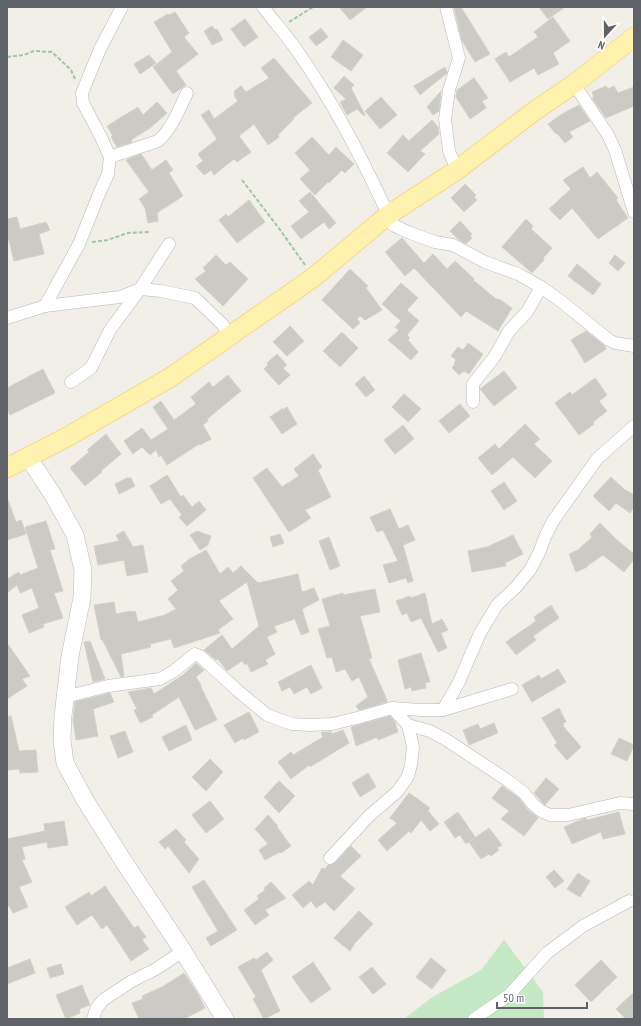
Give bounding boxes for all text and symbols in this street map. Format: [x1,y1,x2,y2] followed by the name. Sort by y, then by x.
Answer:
[585,16,625,56] north arrow
[596,38,607,53] text: N
[497,984,587,1010] scale bar
[503,990,524,1005] text: 50 m

